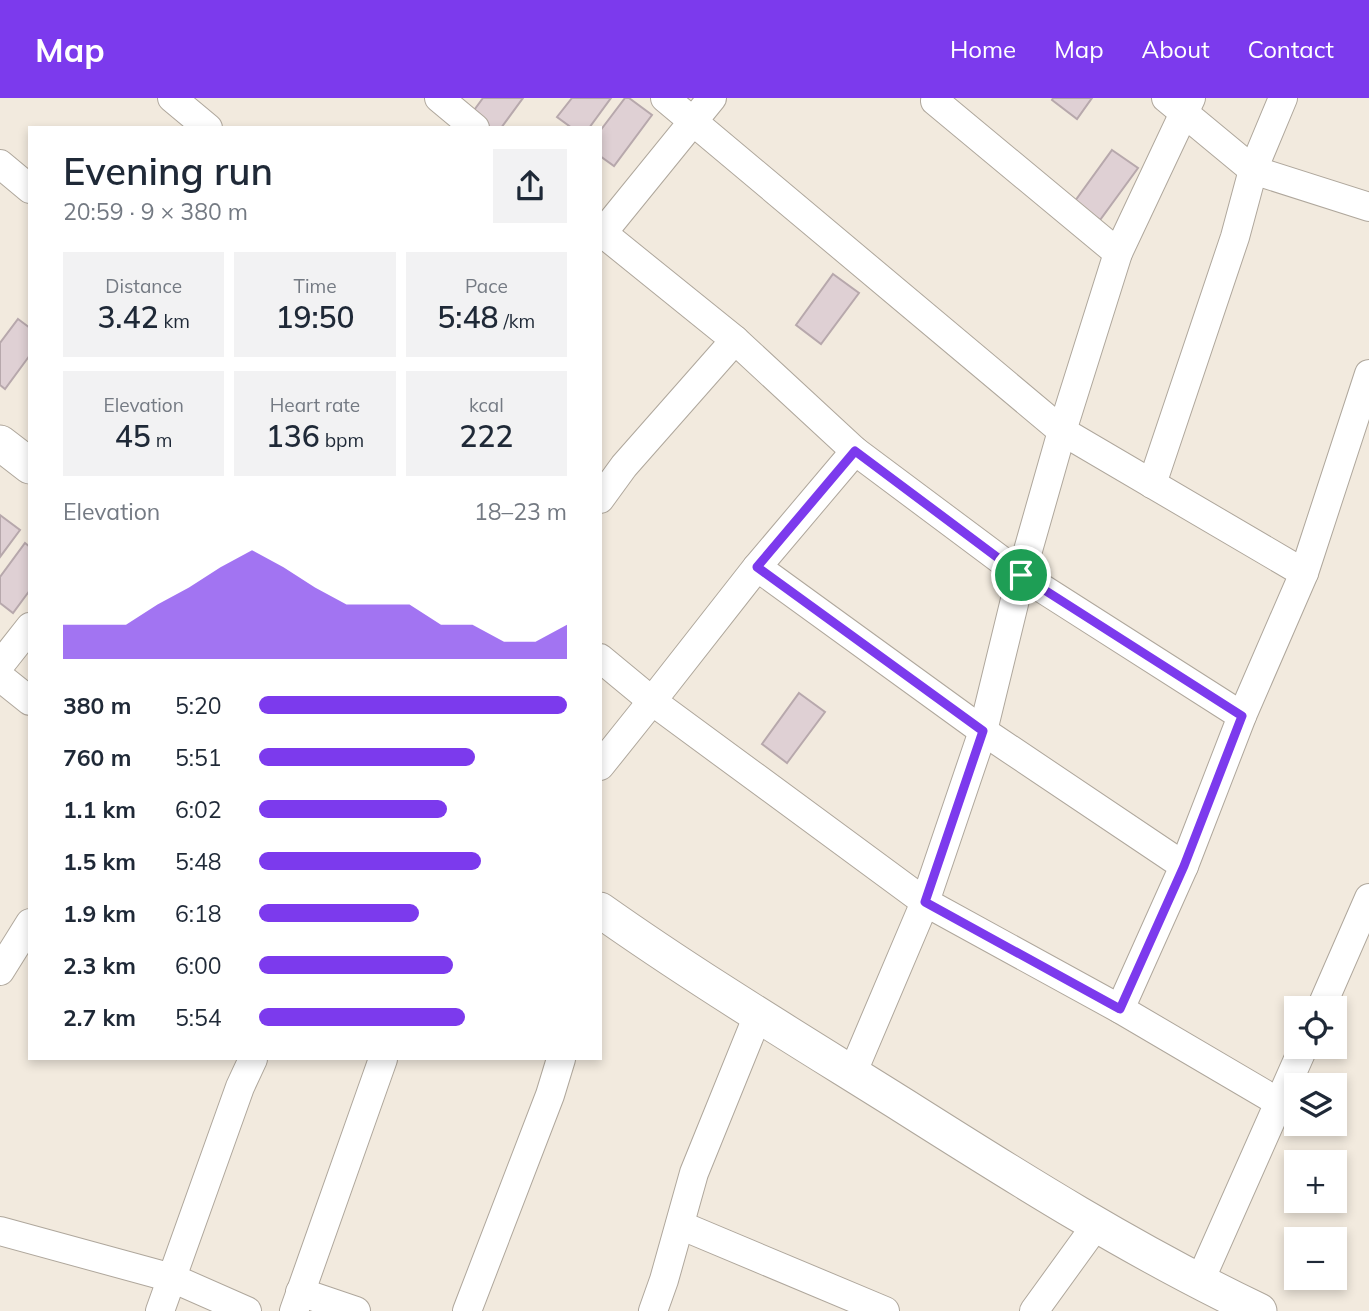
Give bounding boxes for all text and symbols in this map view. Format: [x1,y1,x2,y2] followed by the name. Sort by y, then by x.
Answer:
[35,29,105,70] text: Map
[950,34,1016,64] text: Home
[1054,34,1104,64] text: Map
[1142,34,1210,64] text: About
[1248,34,1334,64] text: Contact
[63,147,273,195] text: Evening run
[493,149,567,223] button: share
[63,197,248,226] text: 20:59 · 9 × 380 m
[105,274,182,298] text: Distance
[293,274,337,298] text: Time
[465,274,508,298] text: Pace
[97,298,159,336] text: 3.42
[275,298,355,336] text: 19:50
[437,298,498,336] text: 5:48
[159,309,190,333] text: km
[498,309,535,333] text: /km
[103,393,184,417] text: Elevation
[270,393,360,417] text: Heart rate
[469,393,504,417] text: kcal
[115,417,151,455] text: 45
[266,417,320,455] text: 136
[459,417,513,455] text: 222
[151,428,172,452] text: m
[320,428,364,452] text: bpm
[63,497,160,526] text: Elevation
[474,497,567,526] text: 18–23 m
[991,545,1051,605] pin
[1002,556,1040,594] icon: arrive
[63,691,131,720] text: 380 m
[175,691,222,720] text: 5:20
[63,743,131,772] text: 760 m
[175,743,222,772] text: 5:51
[63,795,136,824] text: 1.1 km
[175,795,222,824] text: 6:02
[63,847,136,876] text: 1.5 km
[175,847,222,876] text: 5:48
[63,899,136,928] text: 1.9 km
[175,899,222,928] text: 6:18
[63,951,136,980] text: 2.3 km
[175,951,222,980] text: 6:00
[1284,996,1347,1290] map controls
[1284,996,1347,1059] button: locate
[63,1003,136,1032] text: 2.7 km
[175,1003,222,1032] text: 5:54
[1284,1073,1347,1136] button: layers
[1284,1150,1347,1213] button: +
[1284,1227,1347,1290] button: −

